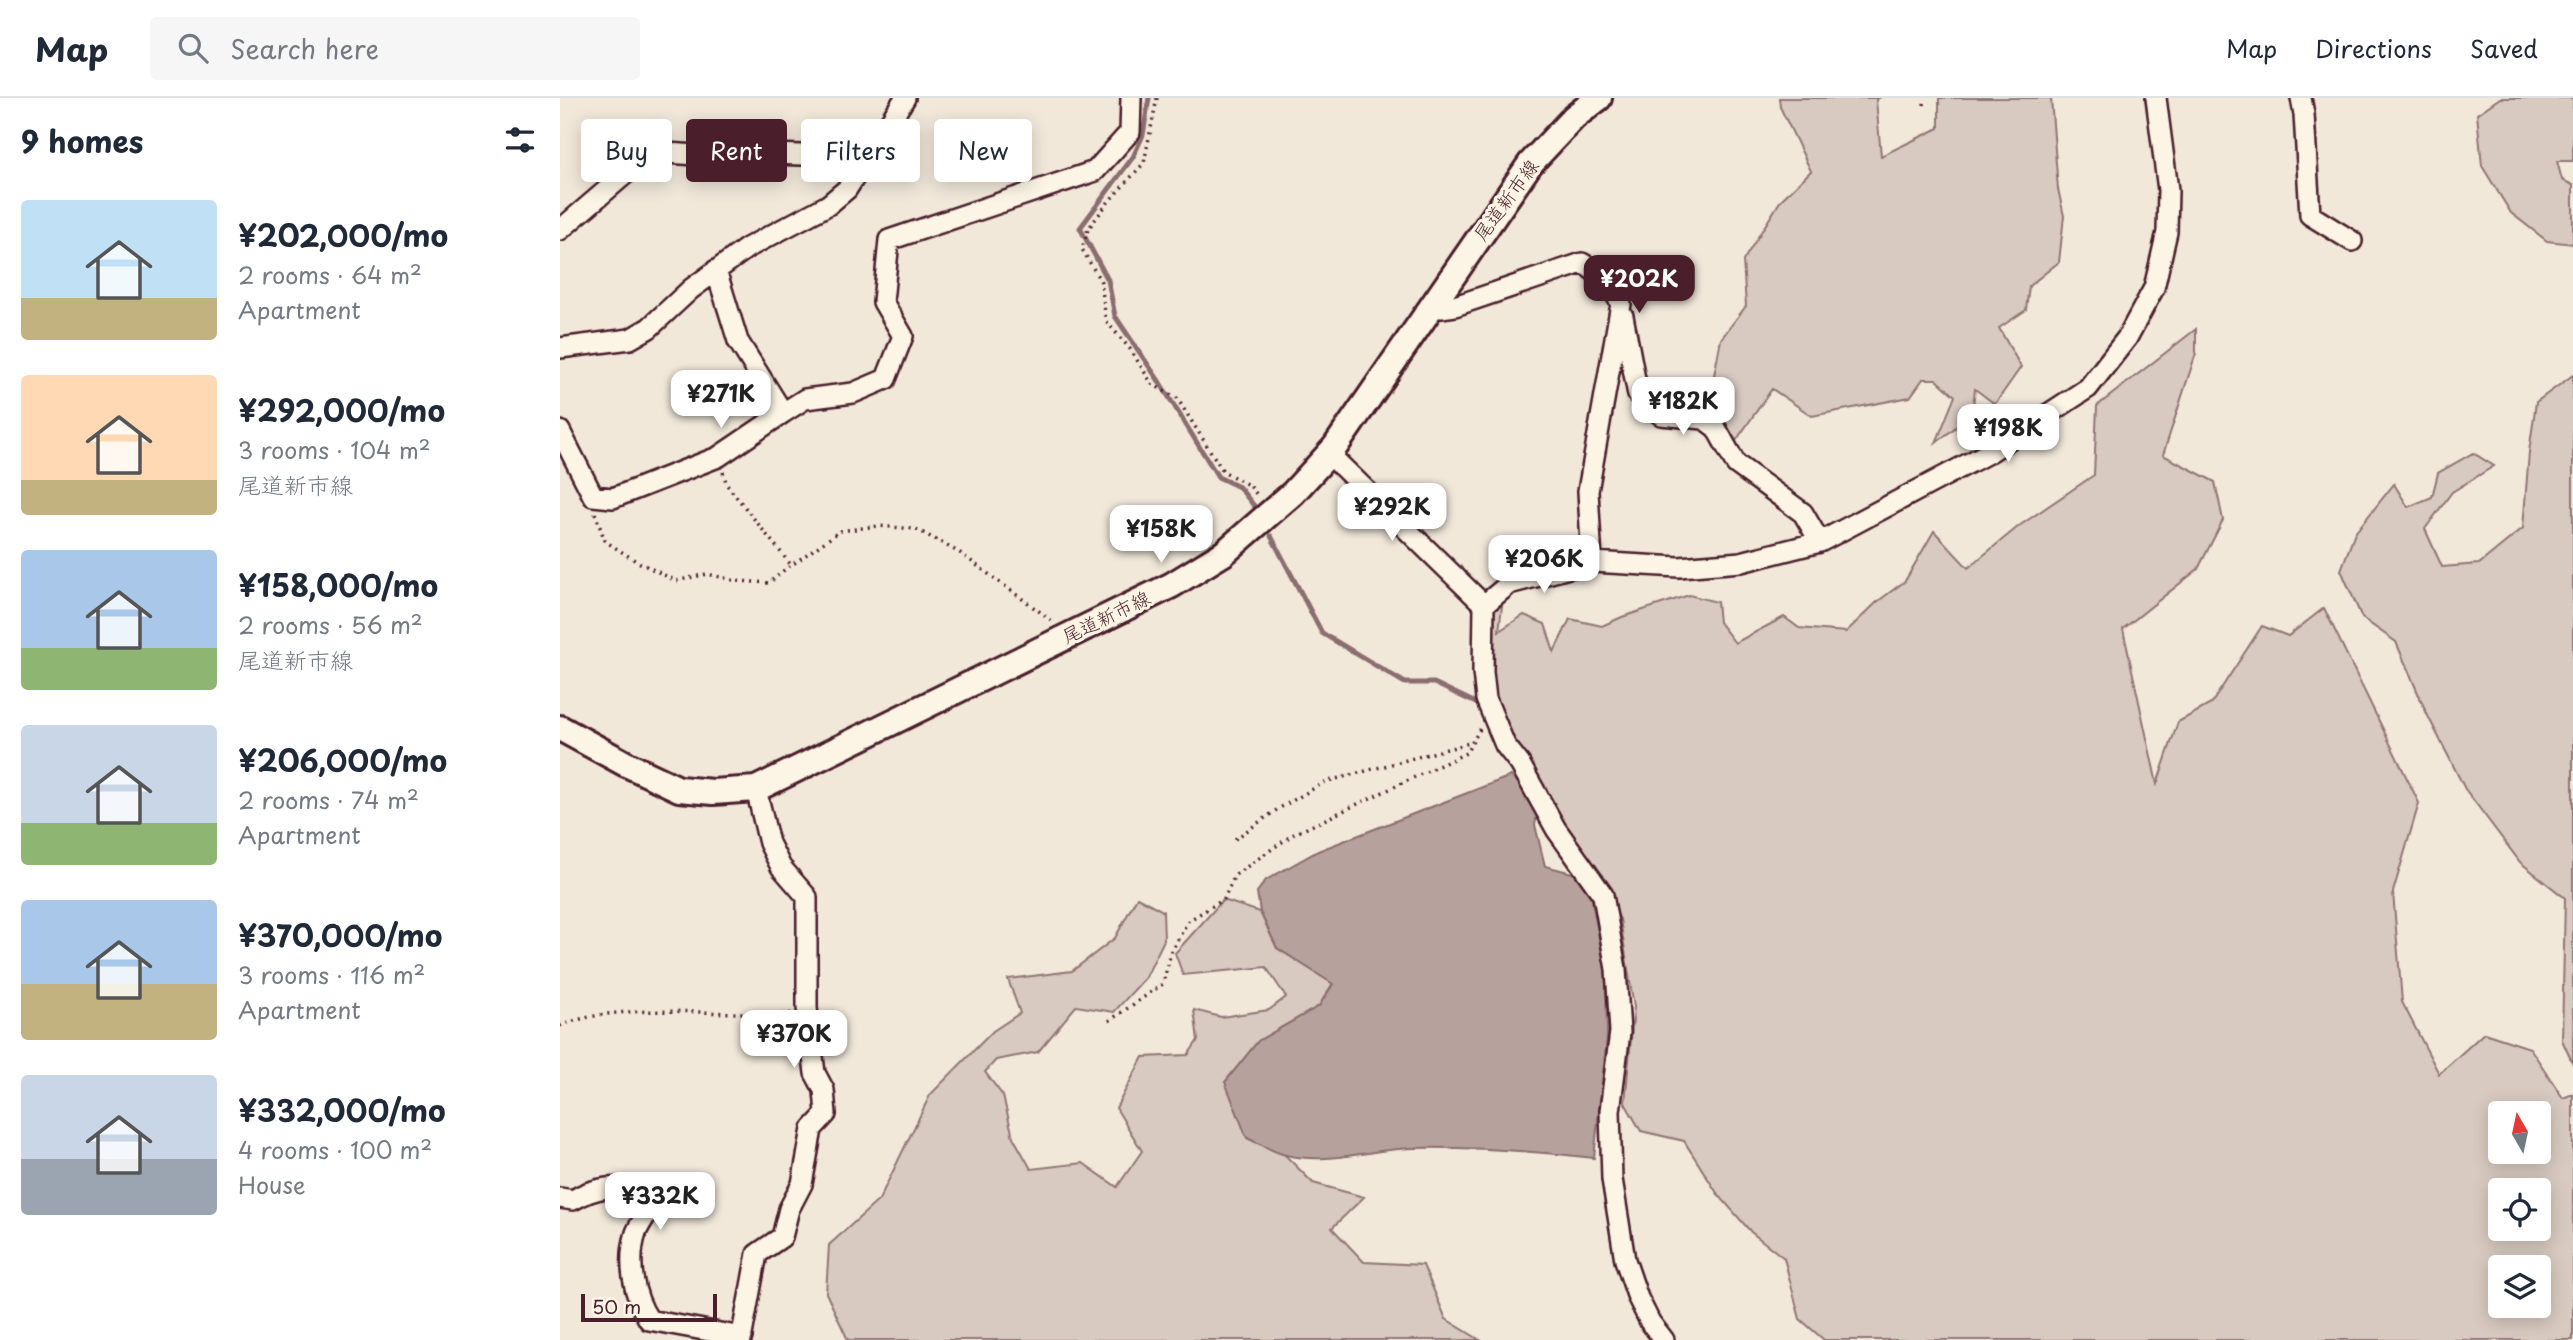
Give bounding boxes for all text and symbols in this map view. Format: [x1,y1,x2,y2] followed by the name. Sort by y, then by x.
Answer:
[150,17,640,80] search box
[35,23,108,73] text: Map
[174,29,212,67] icon: search
[230,29,379,68] text: Search here
[2226,30,2277,66] text: Map
[2315,30,2432,66] text: Directions
[2470,30,2538,66] text: Saved
[21,118,143,163] text: 9 homes
[581,119,672,182] chip: Buy
[686,119,787,182] chip: Rent
[801,119,920,182] chip: Filters
[934,119,1032,182] chip: New
[501,121,539,159] icon: filters
[1466,153,1544,246] street label: 尾道新市線
[238,212,448,257] text: ¥202,000/mo
[77,228,161,312] icon: home
[1590,256,1688,315] pin: ¥202K
[238,257,422,292] text: 2 rooms · 64 m²
[1600,260,1678,295] text: ¥202K
[238,292,361,327] text: Apartment
[672,370,770,430] pin: ¥271K
[687,375,755,410] text: ¥271K
[1634,378,1732,437] pin: ¥182K
[1648,382,1718,417] text: ¥182K
[238,387,445,432] text: ¥292,000/mo
[77,403,161,487] icon: home
[1959,404,2057,464] pin: ¥198K
[1973,409,2043,444] text: ¥198K
[238,432,431,467] text: 3 rooms · 104 m²
[238,467,353,502] text: 尾道新市線
[1343,484,1441,543] pin: ¥292K
[1353,488,1431,523] text: ¥292K
[1112,505,1210,565] pin: ¥158K
[1126,510,1196,545] text: ¥158K
[1495,536,1593,595] pin: ¥206K
[1504,540,1584,575] text: ¥206K
[238,562,438,607] text: ¥158,000/mo
[77,578,161,662] icon: home
[1057,583,1154,650] street label: 尾道新市線
[238,607,423,642] text: 2 rooms · 56 m²
[238,642,353,677] text: 尾道新市線
[238,737,447,782] text: ¥206,000/mo
[77,753,161,837] icon: home
[238,782,419,817] text: 2 rooms · 74 m²
[238,817,361,852] text: Apartment
[238,912,442,957] text: ¥370,000/mo
[77,928,161,1012] icon: home
[238,957,425,992] text: 3 rooms · 116 m²
[238,992,361,1027] text: Apartment
[745,1010,843,1070] pin: ¥370K
[756,1015,832,1050] text: ¥370K
[238,1087,446,1132] text: ¥332,000/mo
[2488,1101,2552,1164] north arrow
[2488,1101,2551,1318] map controls
[77,1103,161,1187] icon: home
[238,1132,432,1167] text: 4 rooms · 100 m²
[238,1167,305,1202] text: House
[611,1172,709,1232] pin: ¥332K
[621,1177,699,1212] text: ¥332K
[2488,1178,2551,1241] button: locate
[2488,1255,2551,1318] button: layers
[581,1291,718,1323] scale bar
[592,1292,641,1320] text: 50 m

